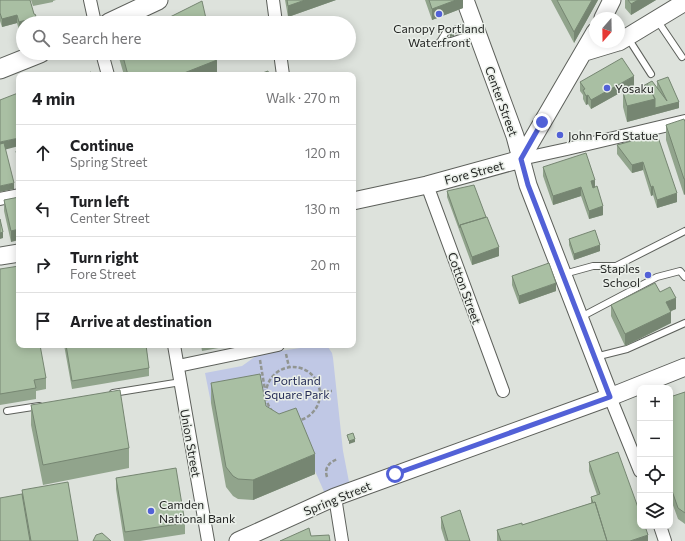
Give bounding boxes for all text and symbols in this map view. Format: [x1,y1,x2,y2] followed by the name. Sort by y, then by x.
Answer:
[434,9,444,19] marker: Canopy Portland Waterfront
[589,12,625,48] north arrow
[16,16,356,60] search box
[393,21,485,49] place label: Canopy Portland Waterfront
[30,27,52,49] icon: search
[62,29,141,47] text: Search here
[483,64,521,138] street label: Center Street
[615,81,654,95] place label: Yosaku
[602,83,612,93] marker: Yosaku
[32,88,75,109] text: 4 min
[266,90,340,106] text: Walk · 270 m
[533,113,551,131] route end
[568,128,658,143] place label: John Ford Statue
[555,130,565,140] marker: John Ford Statue
[70,136,134,154] text: Continue
[32,142,54,164] icon: ahead
[305,145,340,161] text: 120 m
[70,154,148,170] text: Spring Street
[443,157,505,187] street label: Fore Street
[70,192,129,210] text: Turn left
[32,198,54,220] icon: left
[305,201,340,217] text: 130 m
[70,210,150,226] text: Center Street
[70,248,139,266] text: Turn right
[446,250,484,326] street label: Cotton Street
[32,254,54,276] icon: right
[311,257,340,273] text: 20 m
[600,261,640,289] place label: Staples School
[70,266,136,282] text: Fore Street
[643,270,653,280] marker: Staples School
[32,310,54,332] icon: arrive
[70,312,212,330] text: Arrive at destination
[264,373,330,401] park label: Portland Square Park
[637,385,673,529] map controls
[637,385,673,421] button: +
[178,408,204,478] street label: Union Street
[637,421,673,457] button: −
[637,457,673,493] button: locate
[386,465,404,483] route start
[301,478,373,518] street label: Spring Street
[637,493,673,529] button: layers
[159,497,236,525] place label: Camden National Bank
[146,506,156,516] marker: Camden National Bank

